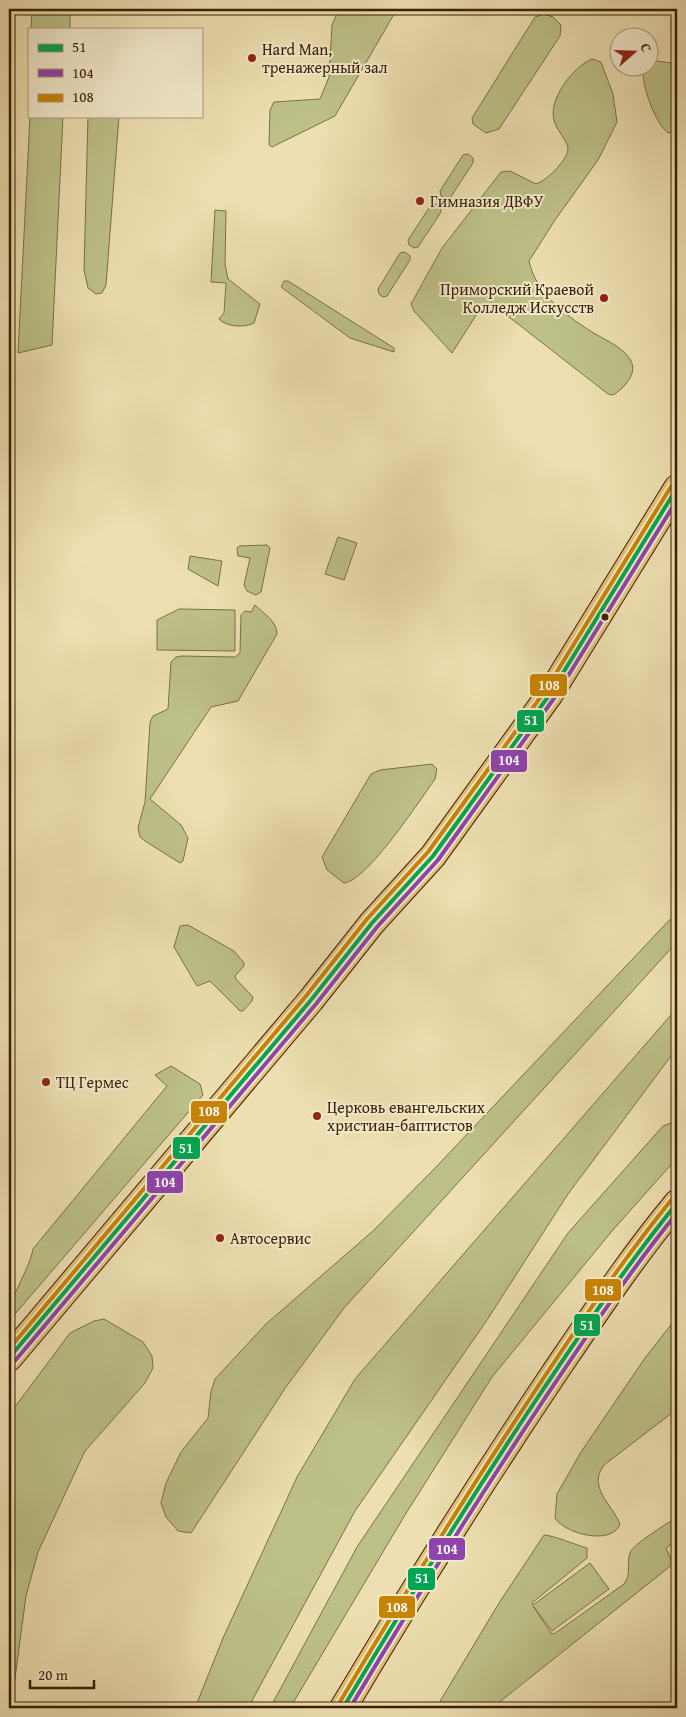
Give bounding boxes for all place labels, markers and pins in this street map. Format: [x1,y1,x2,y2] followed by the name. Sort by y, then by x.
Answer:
[262,37,388,79] place label: Hard Man, тренажерный зал
[246,52,258,64] marker: Hard Man, тренажерный зал
[430,189,543,213] place label: Гимназия ДВФУ
[414,195,426,207] marker: Гимназия ДВФУ
[440,277,594,319] place label: Приморский Краевой Колледж Искусств
[598,292,610,304] marker: Приморский Краевой Колледж Искусств
[600,612,610,622] unlabelled marker
[56,1070,129,1094] place label: ТЦ Гермес
[40,1076,52,1088] marker: ТЦ Гермес
[327,1095,486,1137] place label: Церковь евангельских христиан-баптистов
[311,1110,323,1122] marker: Церковь евангельских христиан-баптистов
[230,1226,311,1250] place label: Автосервис
[214,1232,226,1244] marker: Автосервис

